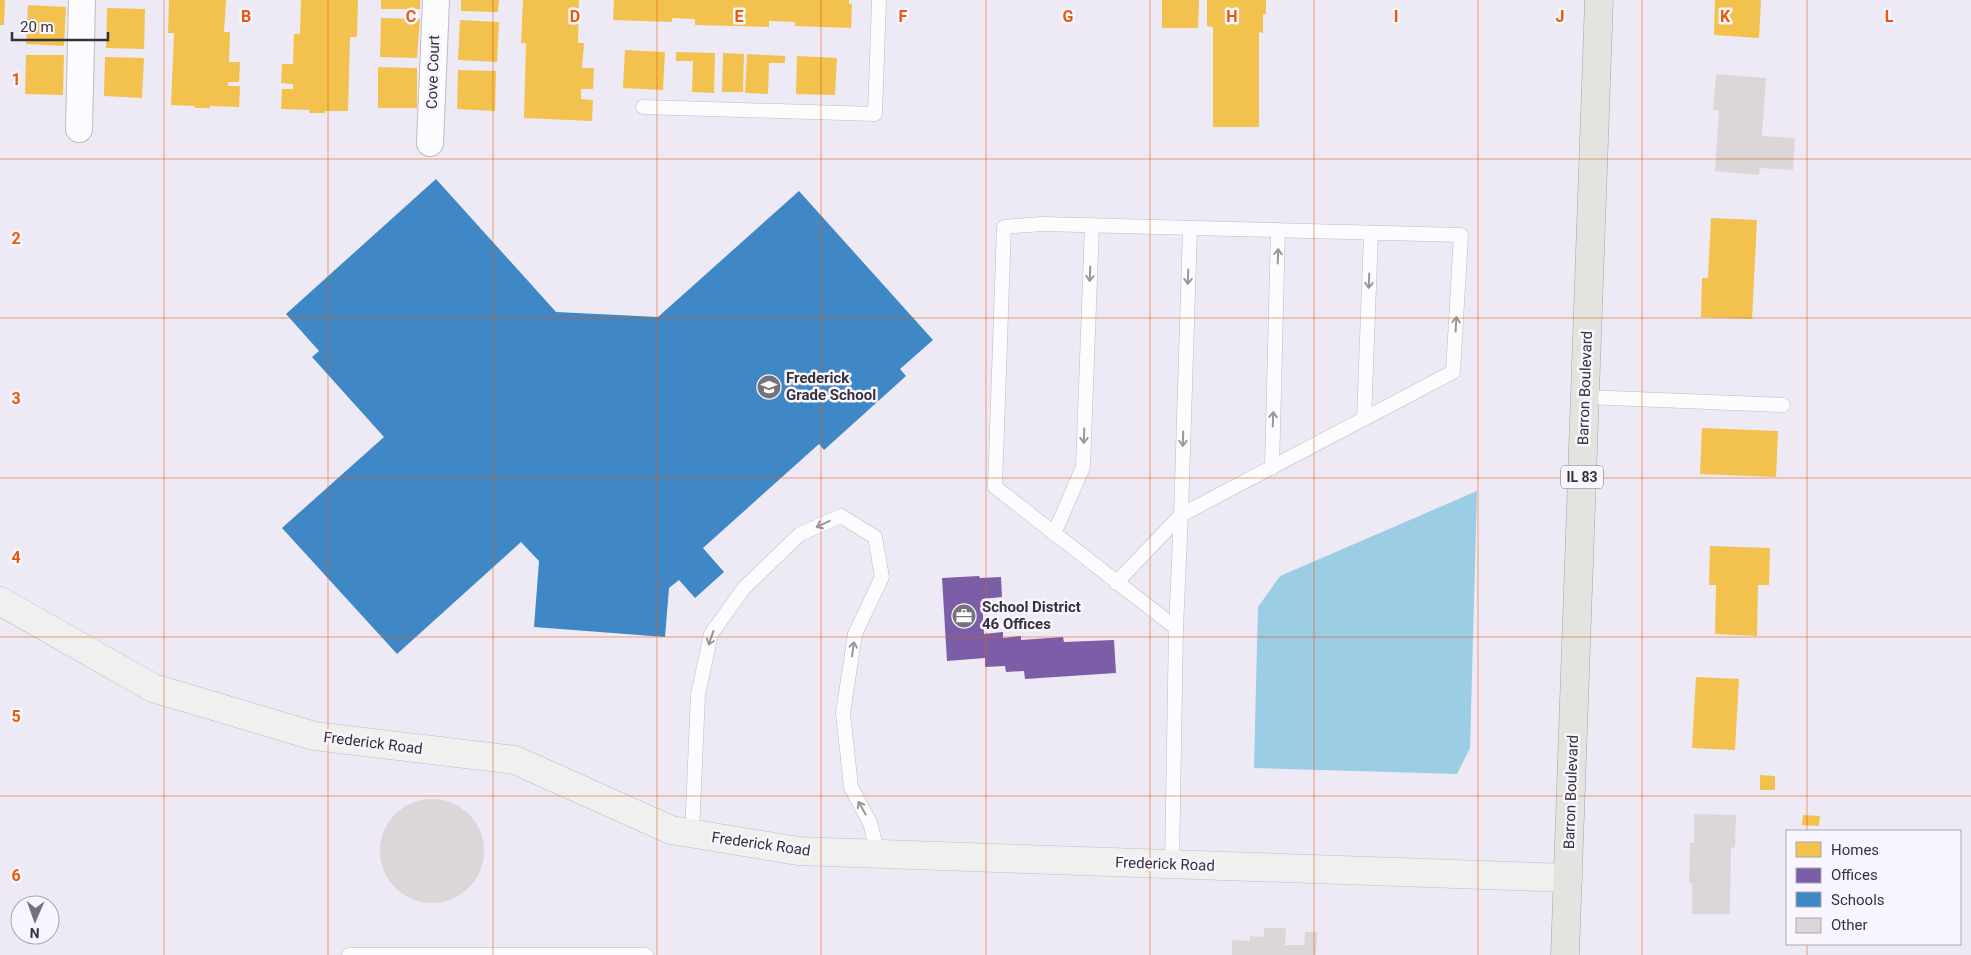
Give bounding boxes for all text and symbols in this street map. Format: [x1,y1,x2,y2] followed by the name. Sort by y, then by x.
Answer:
[241,7,251,26] text: B
[406,7,416,26] text: C
[570,7,580,26] text: D
[735,7,744,26] text: E
[899,7,908,26] text: F
[1063,7,1074,26] text: G
[1226,7,1238,26] text: H
[1394,7,1398,26] text: I
[1556,7,1564,26] text: J
[1720,7,1731,26] text: K
[1885,7,1894,26] text: L
[12,10,109,42] scale bar
[20,18,54,36] text: 20 m
[423,35,443,109] street label: Cove Court
[11,70,21,89] text: 1
[11,229,21,248] text: 2
[1273,249,1282,265] one-way arrow
[1085,266,1095,282] one-way arrow
[1184,268,1193,284] one-way arrow
[1365,273,1374,289] one-way arrow
[1451,316,1460,332] one-way arrow
[1574,330,1596,446] street label: Barron Boulevard
[786,369,876,404] place label: Frederick Grade School
[756,374,782,400] school or university icon: Frederick Grade School
[11,389,21,408] text: 3
[1269,411,1278,427] one-way arrow
[1080,428,1089,444] one-way arrow
[1178,430,1188,447] one-way arrow
[1561,466,1603,488] road number: IL 83
[816,520,831,530] one-way arrow
[11,548,21,567] text: 4
[982,598,1081,633] place label: School District 46 Offices
[951,603,977,629] office icon: School District 46 Offices
[706,629,715,645] one-way arrow
[848,642,858,658] one-way arrow
[11,707,21,726] text: 5
[322,728,424,758] street label: Frederick Road
[1560,734,1582,850] street label: Barron Boulevard
[857,801,867,816] one-way arrow
[710,828,812,860] street label: Frederick Road
[1786,830,1961,945] legend
[1831,841,1879,859] text: Homes
[1115,853,1215,875] street label: Frederick Road
[11,866,21,885] text: 6
[1831,866,1878,884] text: Offices
[1831,891,1885,909] text: Schools
[10,895,60,945] north arrow
[1831,916,1868,934] text: Other
[29,925,40,941] text: N

